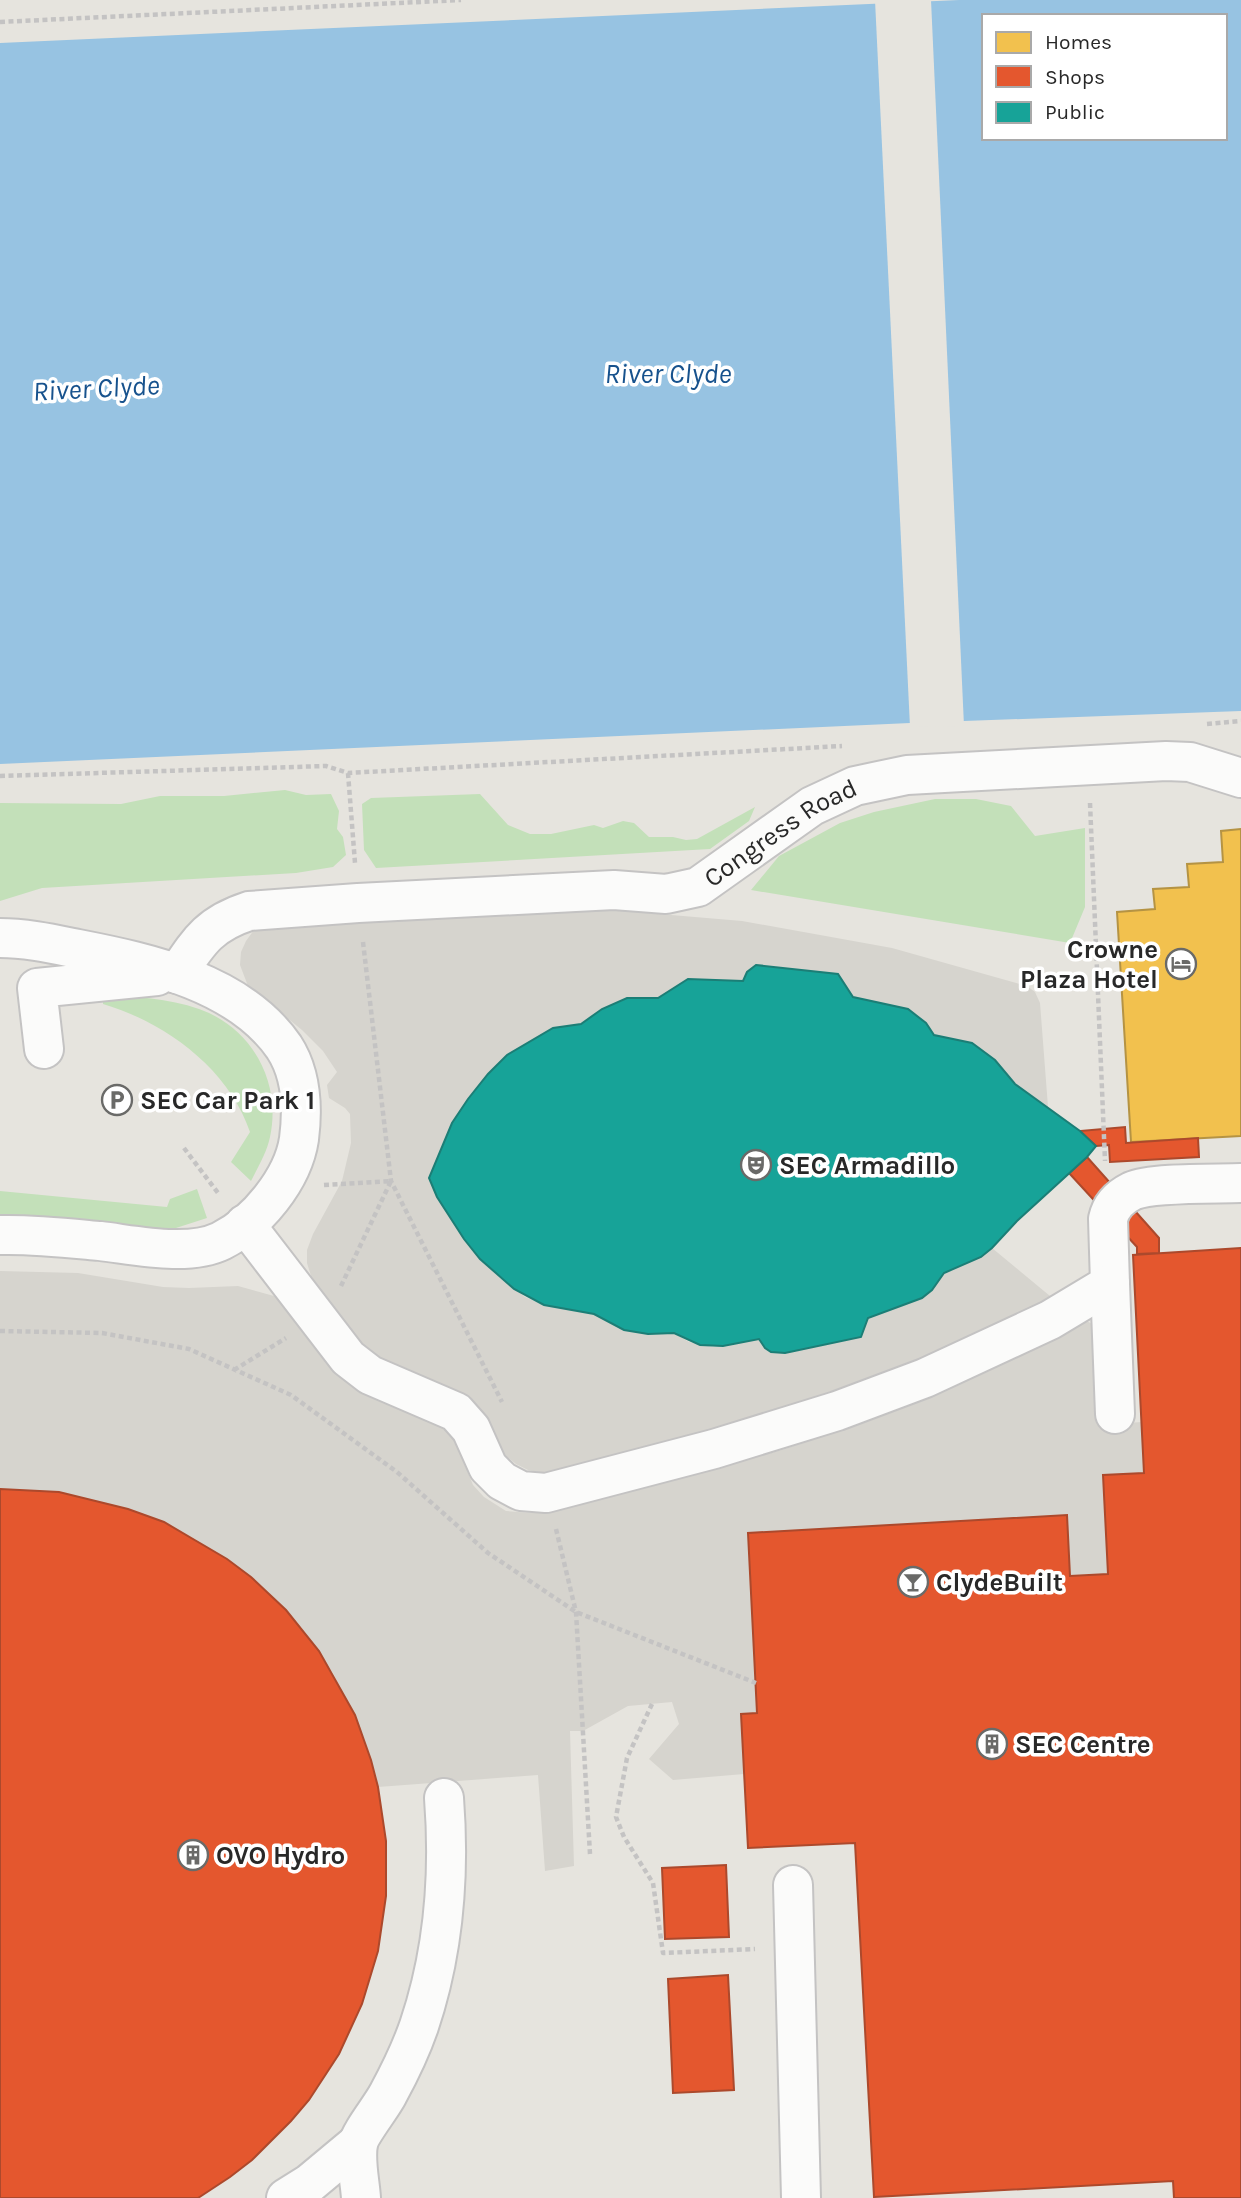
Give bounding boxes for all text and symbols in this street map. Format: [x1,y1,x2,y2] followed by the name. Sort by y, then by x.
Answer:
[982,14,1227,140] legend
[1045,30,1112,54] text: Homes
[1045,65,1105,89] text: Shops
[1045,100,1105,124] text: Public
[605,357,731,390] water label: River Clyde
[32,368,160,408] water label: River Clyde
[698,772,862,893] street label: Congress Road
[1020,934,1158,995] place label: Crowne Plaza Hotel
[1164,947,1198,981] hotel icon: Crowne Plaza Hotel
[100,1083,134,1117] parking icon: SEC Car Park 1
[140,1085,315,1116] place label: SEC Car Park 1
[739,1148,773,1182] theatre icon: SEC Armadillo
[779,1150,955,1181] place label: SEC Armadillo
[896,1565,930,1599] bar icon: ClydeBuilt
[936,1567,1063,1598] place label: ClydeBuilt
[975,1727,1009,1761] building icon: SEC Centre
[1015,1729,1151,1760] place label: SEC Centre
[176,1838,210,1872] building icon: OVO Hydro
[216,1840,345,1871] place label: OVO Hydro

